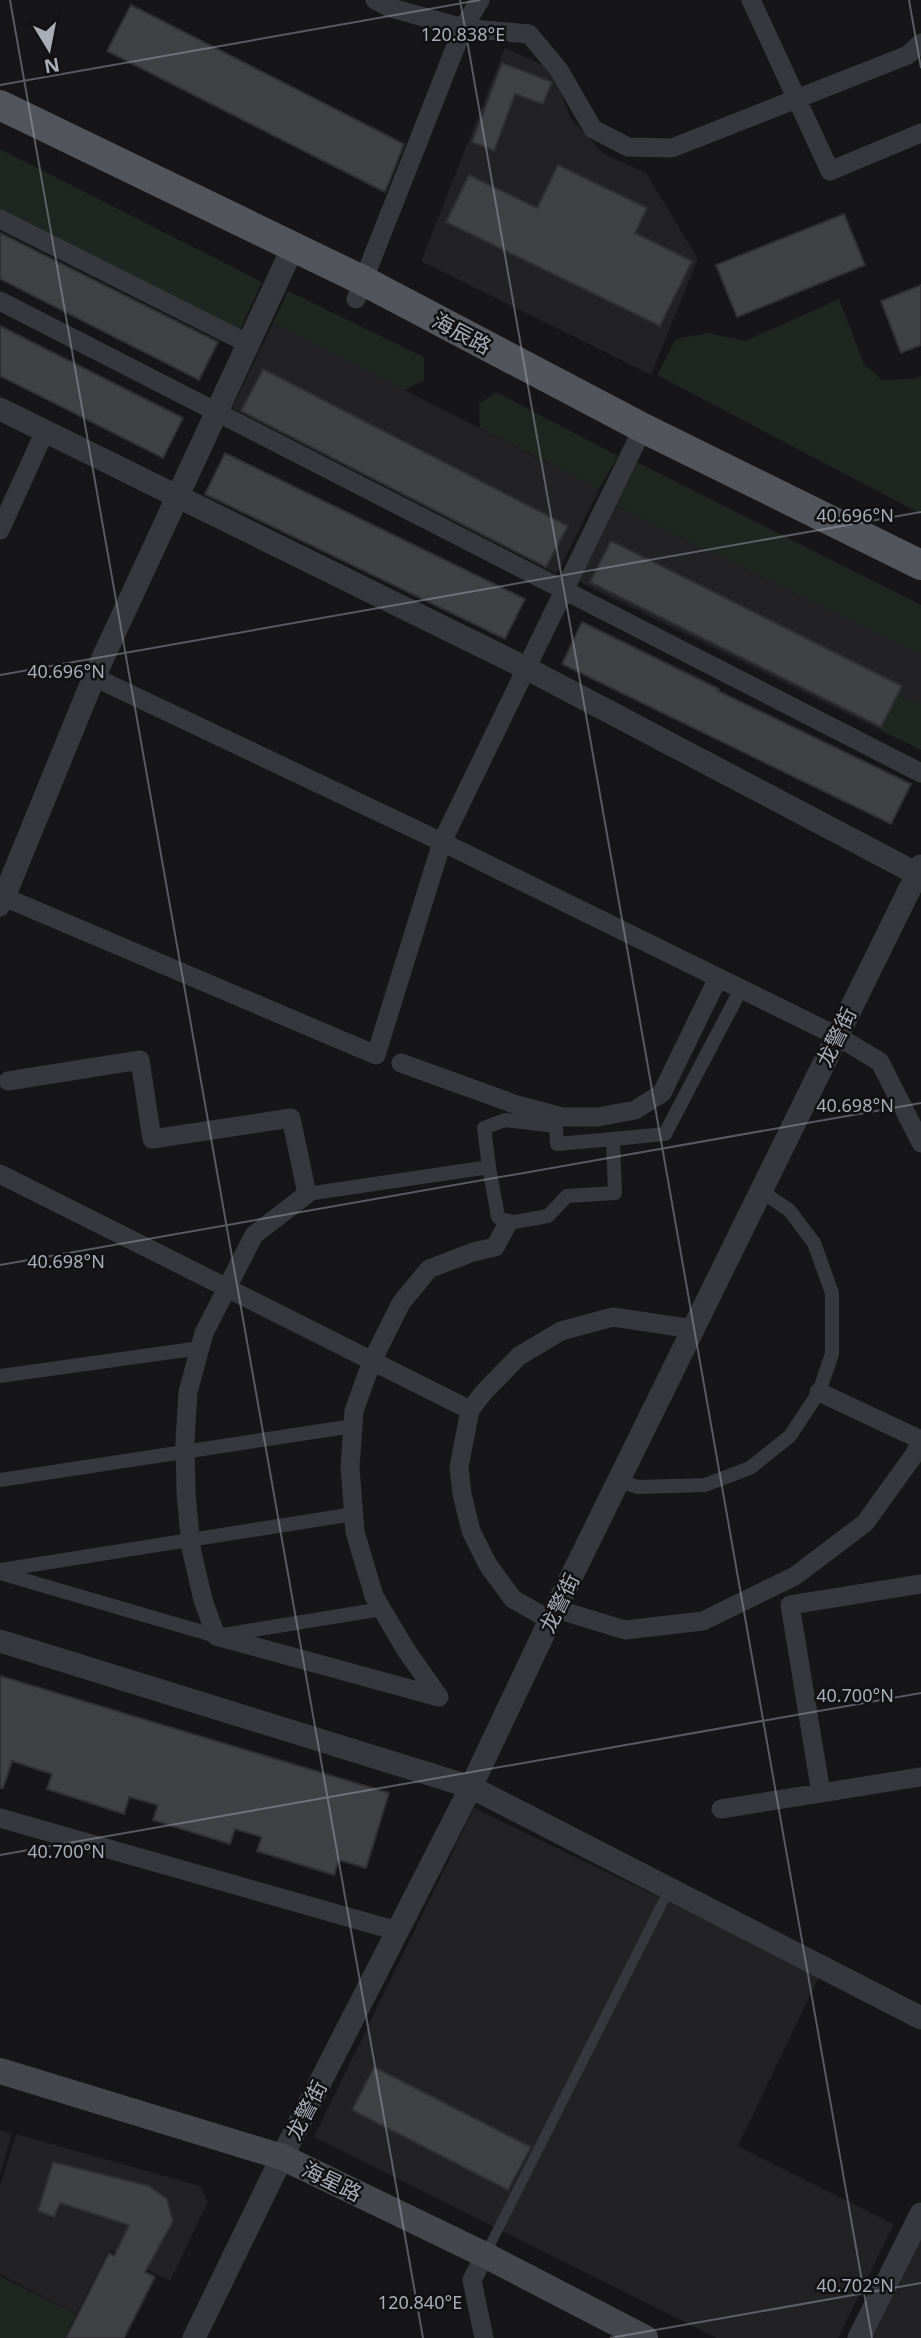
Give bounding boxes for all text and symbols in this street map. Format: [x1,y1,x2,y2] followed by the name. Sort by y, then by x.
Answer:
[14,14,84,84] north arrow
[421,22,505,46] text: 120.838°E
[42,52,62,80] text: N
[428,306,496,360] street label: 海辰路
[816,503,894,527] text: 40.696°N
[27,659,105,683] text: 40.696°N
[810,1003,862,1071] street label: 龙警街
[816,1093,894,1117] text: 40.698°N
[27,1249,105,1273] text: 40.698°N
[533,1569,585,1637] street label: 龙警街
[816,1683,894,1707] text: 40.700°N
[27,1839,105,1863] text: 40.700°N
[279,2076,333,2144] street label: 龙警街
[298,2155,366,2207] street label: 海星路
[816,2273,894,2297] text: 40.702°N
[378,2290,462,2314] text: 120.840°E

